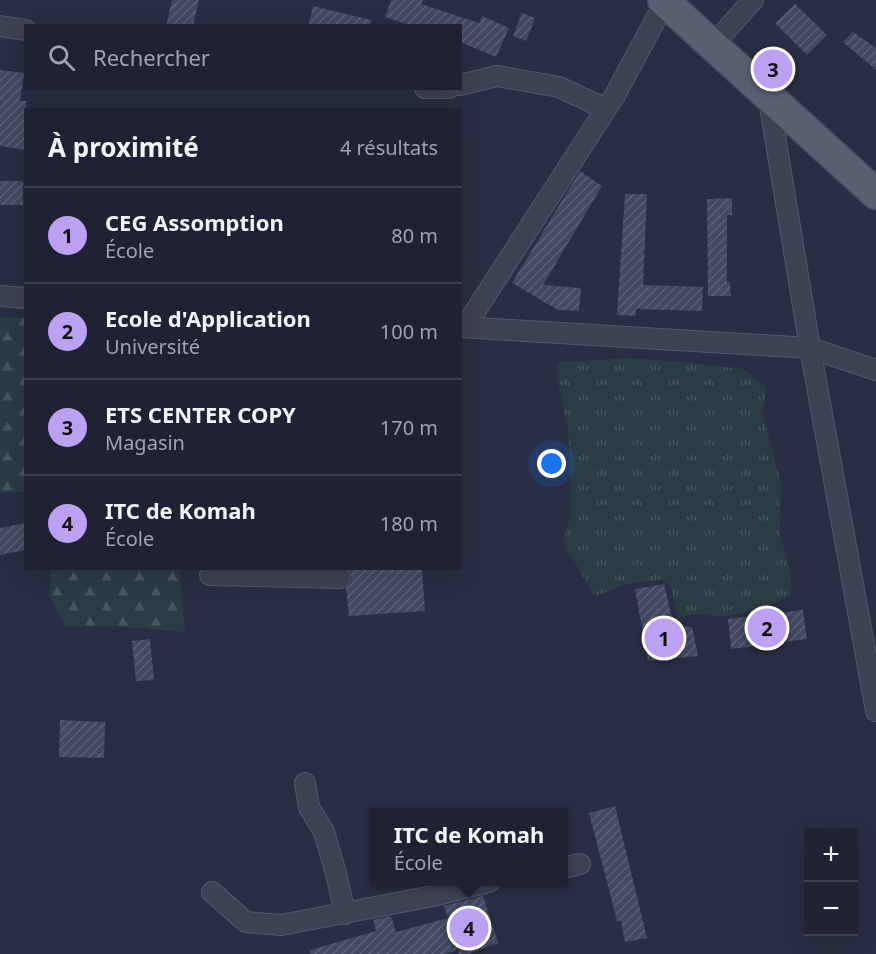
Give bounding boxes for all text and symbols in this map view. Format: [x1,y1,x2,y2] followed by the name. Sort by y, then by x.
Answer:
[24,24,462,90] search box
[45,41,78,74] icon: search
[93,42,210,72] text: Rechercher
[754,46,792,92] pin: 3
[48,129,199,165] text: À proximité
[340,134,438,161] text: 4 résultats
[105,207,284,237] text: CEG Assomption
[62,222,73,249] text: 1
[391,222,438,249] text: 80 m
[105,237,154,264] text: École
[105,303,311,333] text: Ecole d'Application
[62,318,73,345] text: 2
[380,318,438,345] text: 100 m
[105,333,200,360] text: Université
[105,399,296,429] text: ETS CENTER COPY
[62,414,73,441] text: 3
[380,414,438,441] text: 170 m
[105,429,185,456] text: Magasin
[537,449,566,478] your location
[105,495,256,525] text: ITC de Komah
[62,510,73,537] text: 4
[380,510,438,537] text: 180 m
[105,525,154,552] text: École
[748,606,786,650] pin: 2
[644,616,684,660] pin: 1
[370,808,568,886] popup
[394,819,544,849] text: ITC de Komah
[804,828,858,936] map controls
[804,828,858,882] button: +
[394,849,443,876] text: École
[804,882,858,936] button: −
[450,906,488,950] pin: 4

